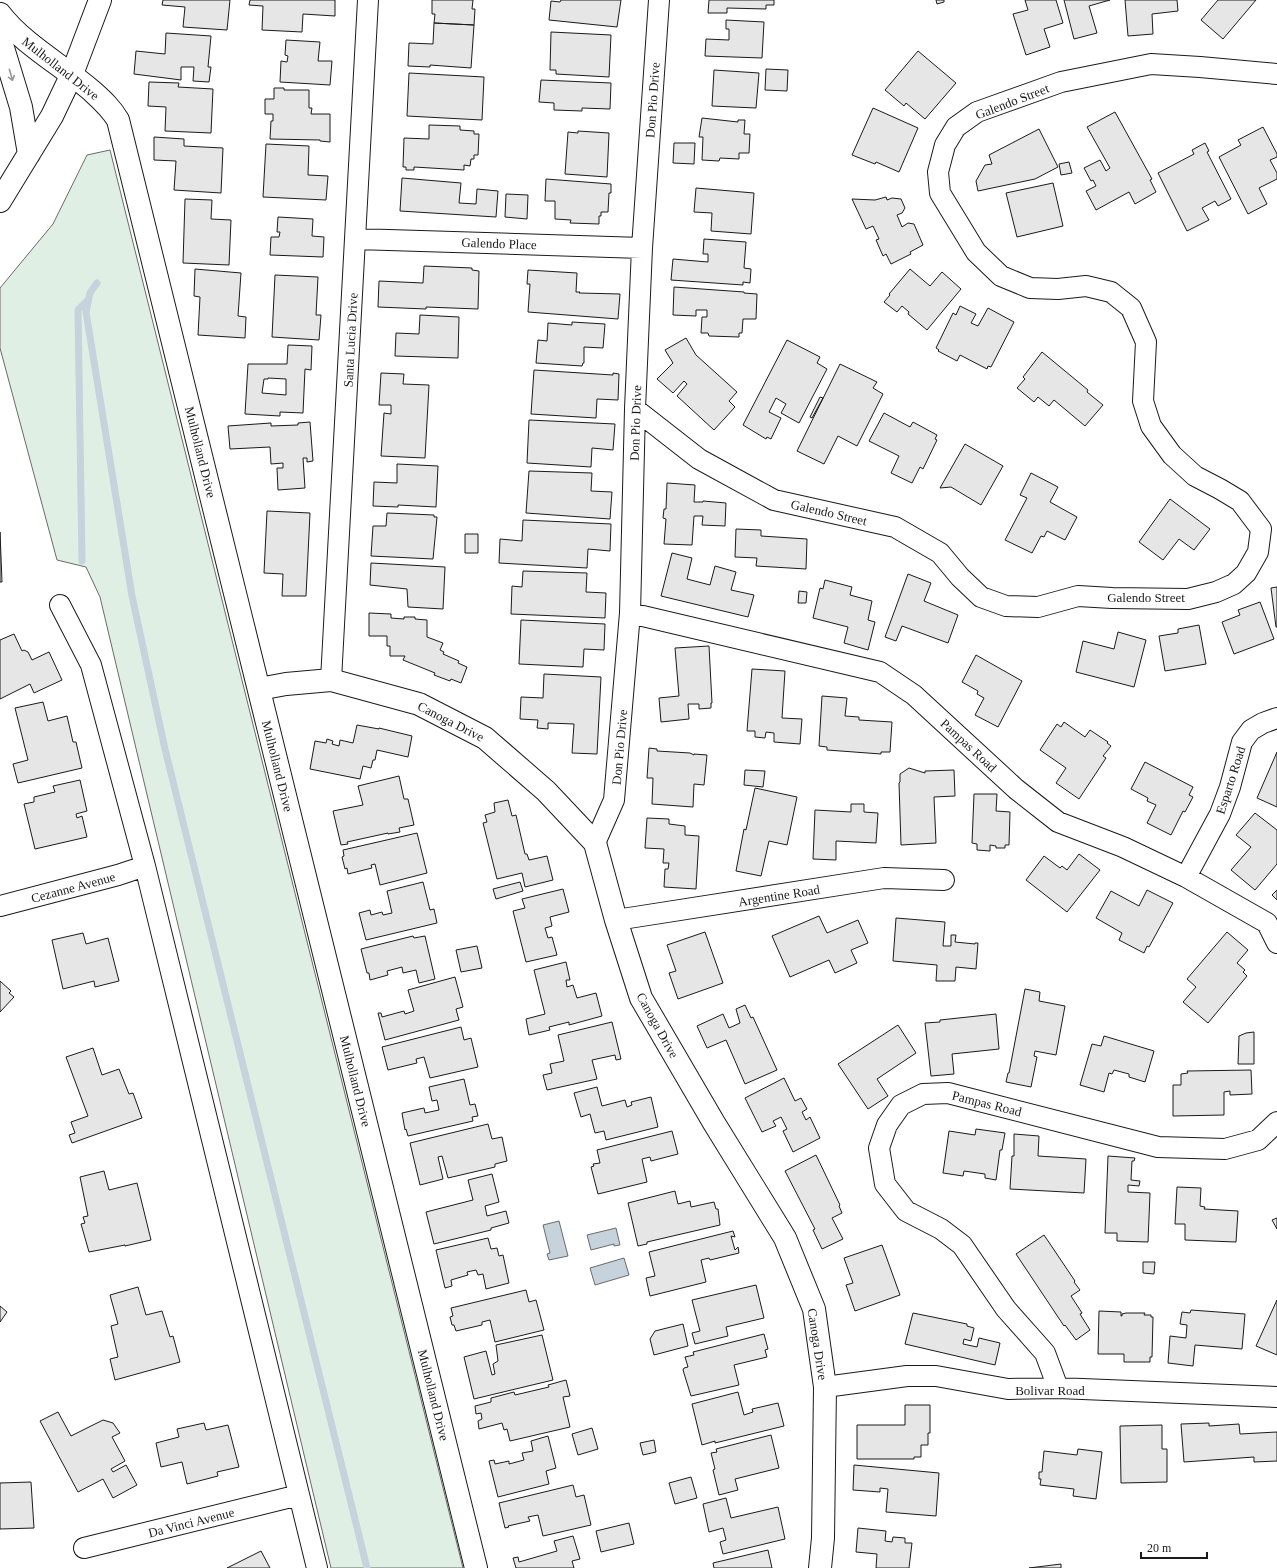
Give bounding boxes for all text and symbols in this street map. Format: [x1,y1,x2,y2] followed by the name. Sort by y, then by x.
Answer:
[19,34,102,103] street label: Mulholland Drive
[642,61,663,138] street label: Don Pio Drive
[8,68,15,81] one-way arrow
[973,80,1051,122] street label: Galendo Street
[461,235,537,252] street label: Galendo Place
[341,292,360,388] street label: Santa Lucia Drive
[627,385,644,461] street label: Don Pio Drive
[182,405,219,500] street label: Mulholland Drive
[789,496,869,529] street label: Galendo Street
[1107,590,1185,605] street label: Galendo Street
[415,698,487,745] street label: Canoga Drive
[609,708,630,785] street label: Don Pio Drive
[938,716,1000,775] street label: Pampas Road
[259,719,296,814] street label: Mulholland Drive
[1212,744,1249,816] street label: Esparto Road
[29,869,117,906] street label: Cezanne Avenue
[737,882,821,909] street label: Argentine Road
[633,990,682,1061] street label: Canoga Drive
[337,1034,374,1129] street label: Mulholland Drive
[951,1088,1024,1119] street label: Pampas Road
[804,1307,831,1381] street label: Canoga Drive
[415,1348,452,1443] street label: Mulholland Drive
[1015,1383,1085,1398] street label: Bolivar Road
[146,1504,236,1540] street label: Da Vinci Avenue
[1141,1534,1207,1560] scale bar
[1147,1541,1172,1555] text: 20 m

